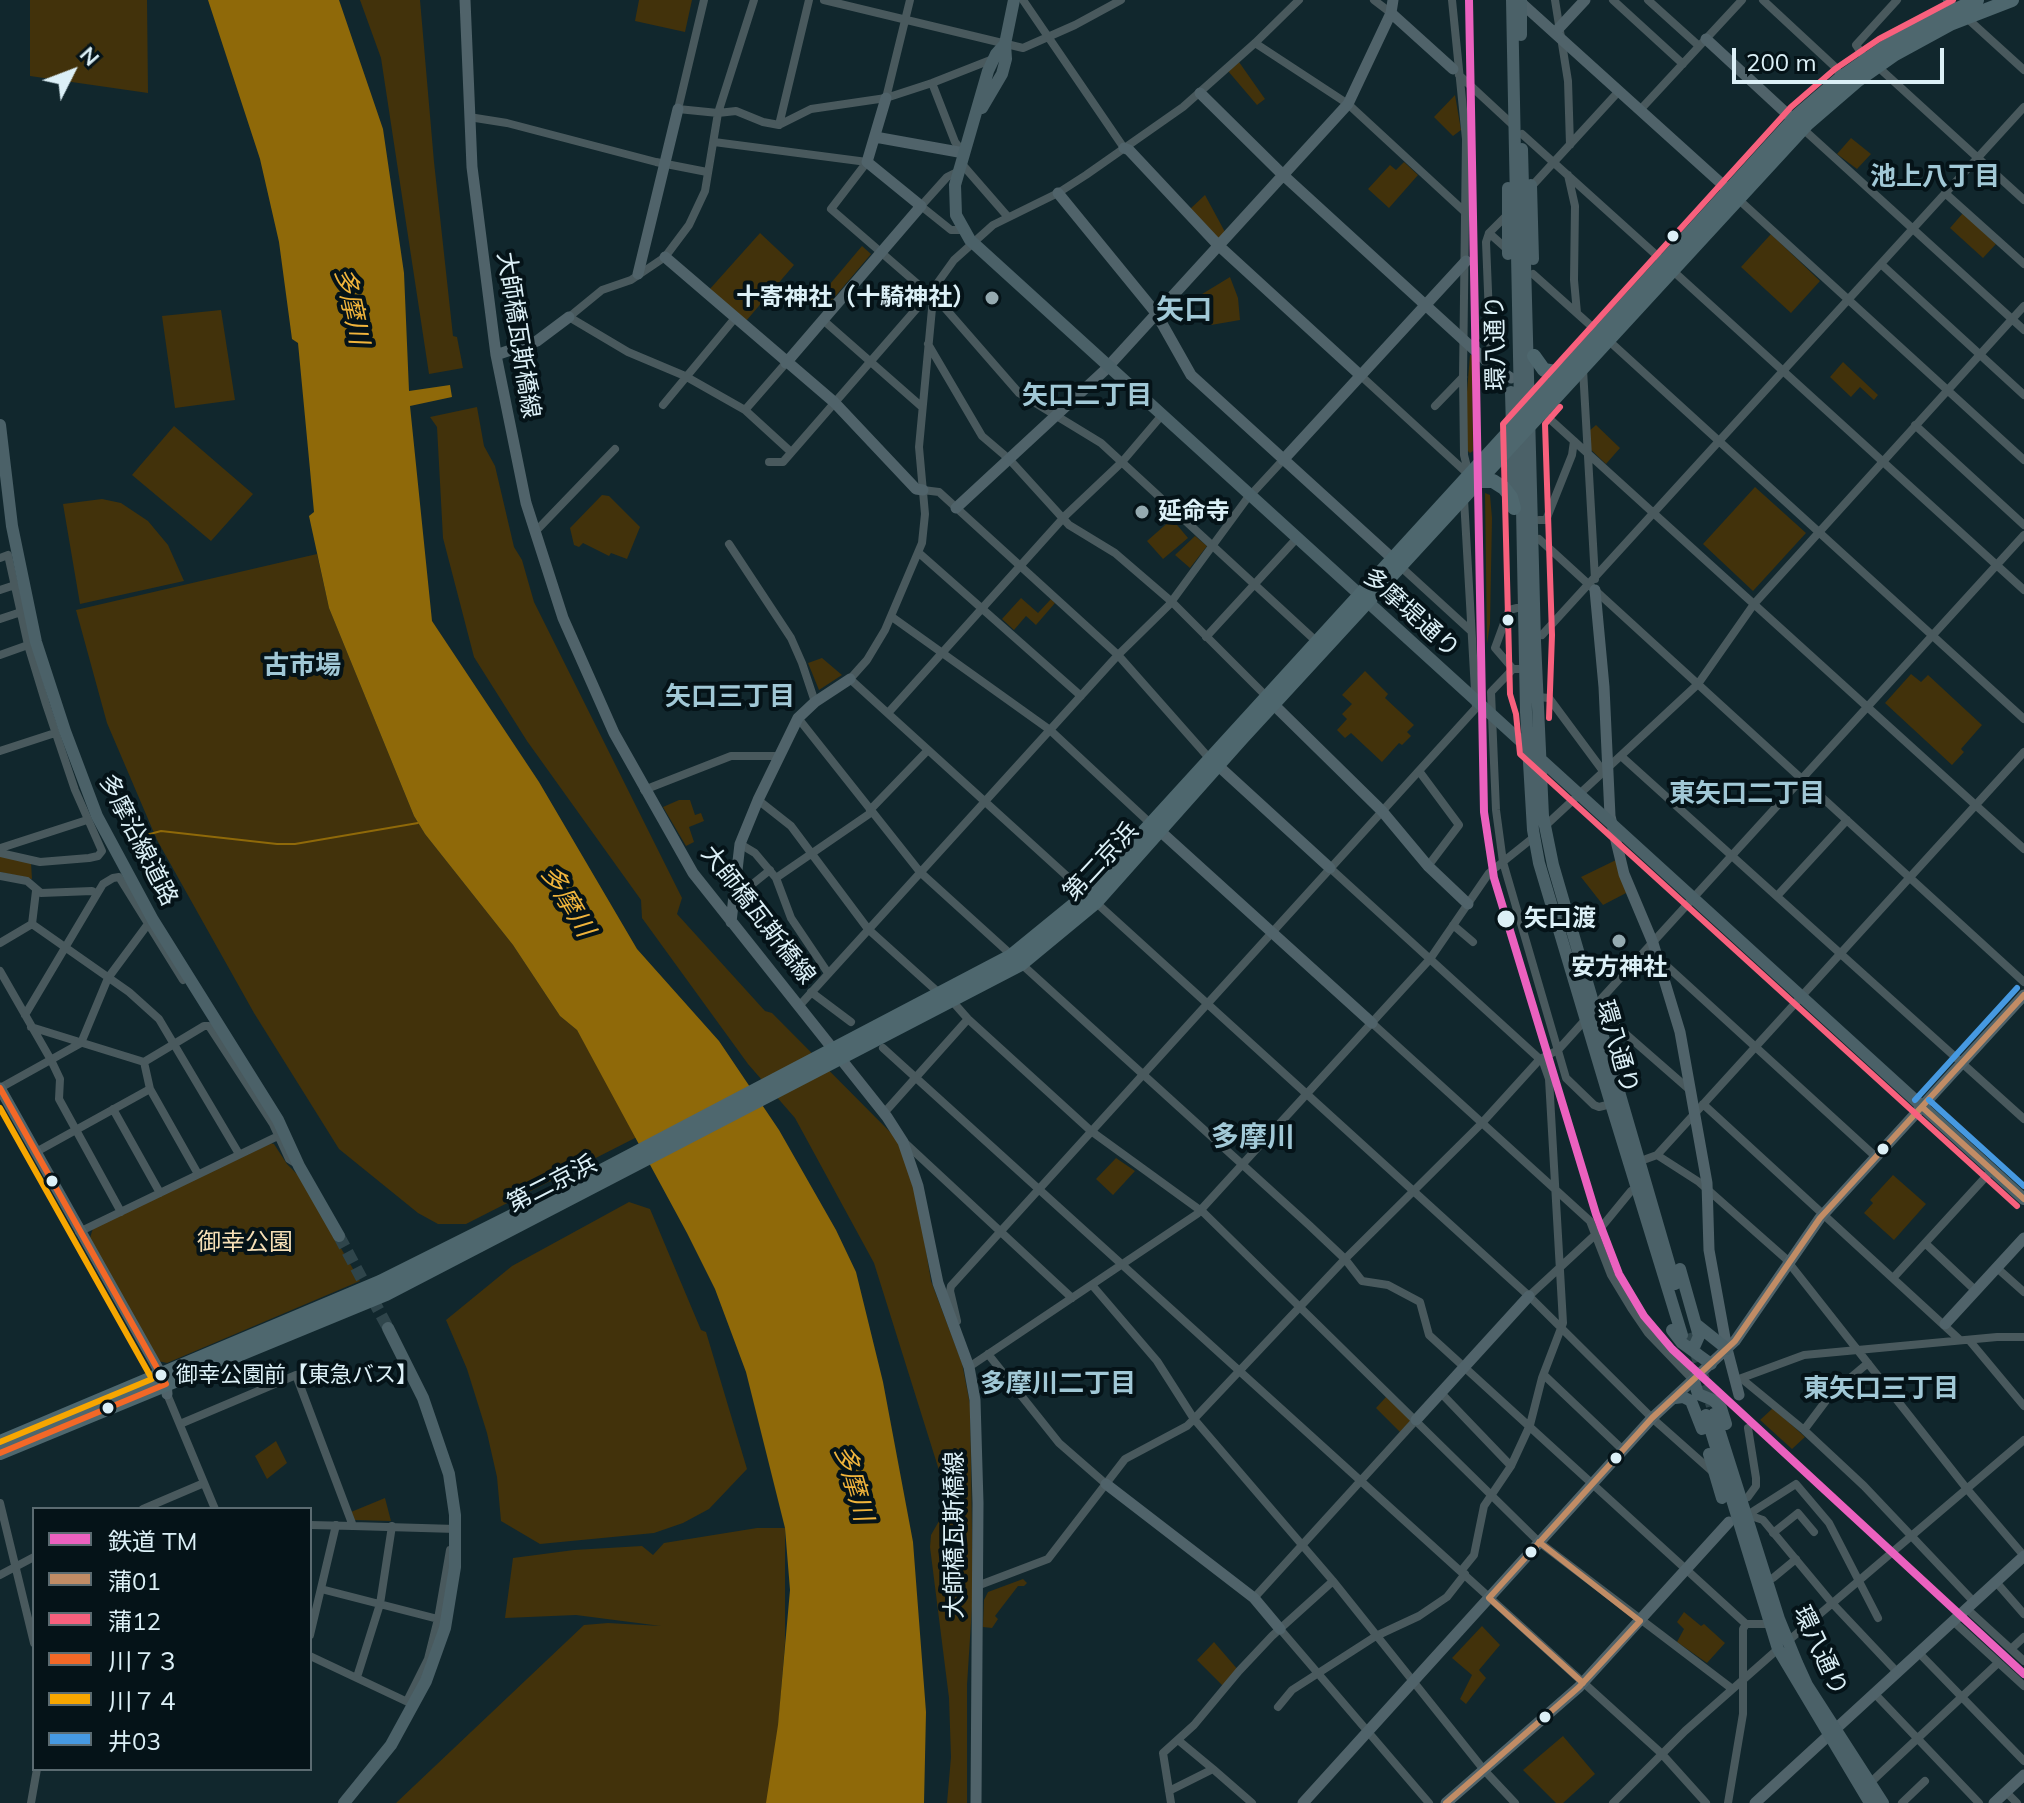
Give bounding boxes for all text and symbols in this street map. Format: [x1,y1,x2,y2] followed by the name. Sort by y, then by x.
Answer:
[32,32,112,112] north arrow
[1736,32,1948,82] scale bar
[74,40,106,71] text: N
[1746,47,1817,77] text: 200 m
[1870,161,2000,193] district label: 池上八丁目
[1665,228,1681,244] unlabelled marker
[491,250,545,420] street label: 大師橋瓦斯橋線
[328,265,374,347] water label: 多摩川
[736,284,976,312] place label: 十寄神社（十騎神社）
[983,289,1001,307] marker: 十寄神社（十騎神社）
[1156,294,1212,328] district label: 矢口
[1481,295,1511,391] street label: 環八通り
[1022,380,1152,412] district label: 矢口二丁目
[1158,498,1230,526] place label: 延命寺
[1133,503,1151,521] marker: 延命寺
[1357,562,1465,664] street label: 多摩堤通り
[1500,612,1516,628] unlabelled marker
[263,650,341,682] district label: 古市場
[665,681,795,713] district label: 矢口三丁目
[92,769,184,911] street label: 多摩沿線道路
[1669,778,1825,810] district label: 東矢口二丁目
[1058,817,1144,907] street label: 第二京浜
[695,840,821,990] street label: 大師橋瓦斯橋線
[534,860,600,942] water label: 多摩川
[1524,905,1596,933] place label: 矢口渡
[1495,908,1517,930] marker: 矢口渡
[1610,932,1628,950] marker: 安方神社
[1571,954,1667,982] place label: 安方神社
[1590,997,1644,1097] street label: 環八通り
[1211,1121,1295,1155] district label: 多摩川
[1875,1141,1891,1157] unlabelled marker
[503,1149,601,1219] street label: 第二京浜
[44,1173,60,1189] unlabelled marker
[197,1229,293,1257] park label: 御幸公園
[176,1362,418,1388] place label: 御幸公園前【東急バス】
[153,1367,169,1383] marker: 御幸公園前【東急バス】
[980,1368,1136,1400] district label: 多摩川二丁目
[1803,1373,1959,1405] district label: 東矢口三丁目
[100,1400,116,1416] unlabelled marker
[827,1441,879,1525] water label: 多摩川
[1608,1450,1624,1466] unlabelled marker
[941,1451,969,1619] street label: 大師橋瓦斯橋線
[32,1507,312,1771] legend
[108,1526,197,1556] text: 鉄道 TM
[1523,1544,1539,1560] unlabelled marker
[108,1566,161,1596] text: 蒲01
[1787,1601,1853,1701] street label: 環八通り
[108,1606,161,1636] text: 蒲12
[108,1646,180,1676] text: 川７３
[108,1686,180,1716] text: 川７４
[1537,1709,1553,1725] unlabelled marker
[108,1726,161,1756] text: 井03

